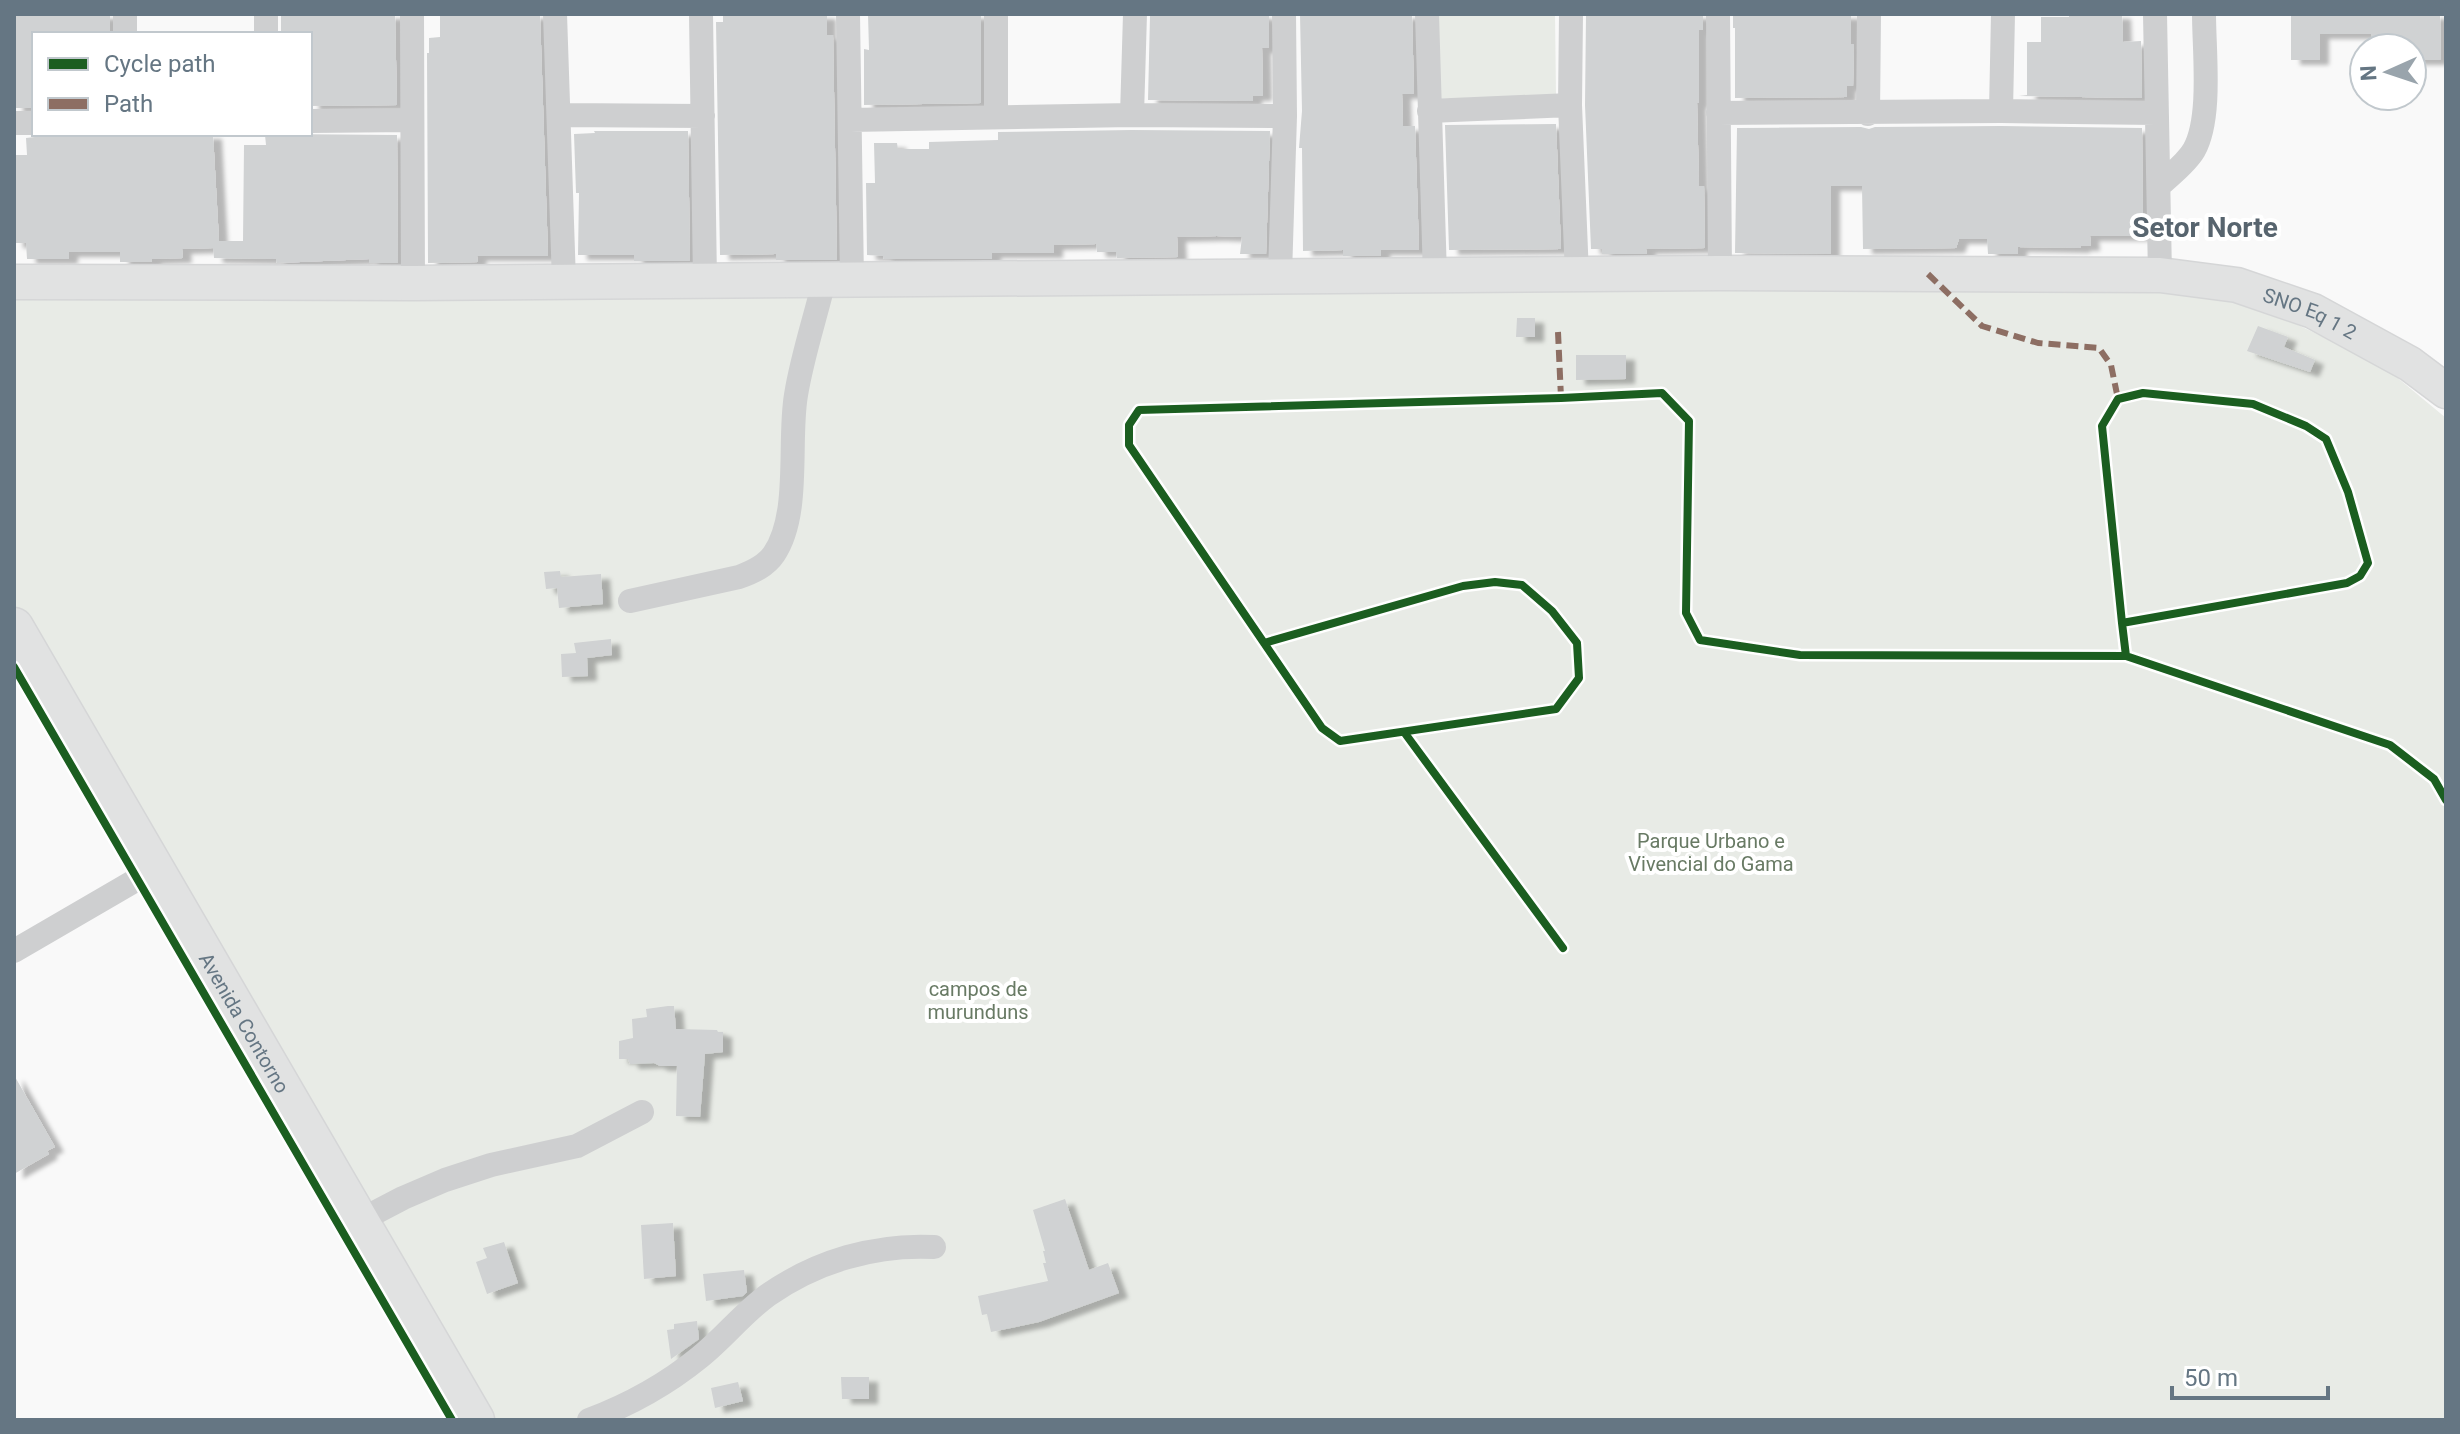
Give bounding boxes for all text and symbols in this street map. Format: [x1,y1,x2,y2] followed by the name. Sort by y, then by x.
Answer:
[32,32,312,136] legend
[2348,32,2428,112] north arrow
[104,50,216,78] text: Cycle path
[2356,65,2381,81] text: N
[104,90,153,118] text: Path
[2132,211,2278,244] district label: Setor Norte
[2260,283,2361,345] street label: SNO Eq 1 2
[1628,829,1794,876] park label: Parque Urbano e Vivencial do Gama
[194,949,294,1097] street label: Avenida Contorno
[927,977,1029,1024] park label: campos de murunduns
[2172,1350,2328,1400] scale bar
[2184,1364,2238,1392] text: 50 m

